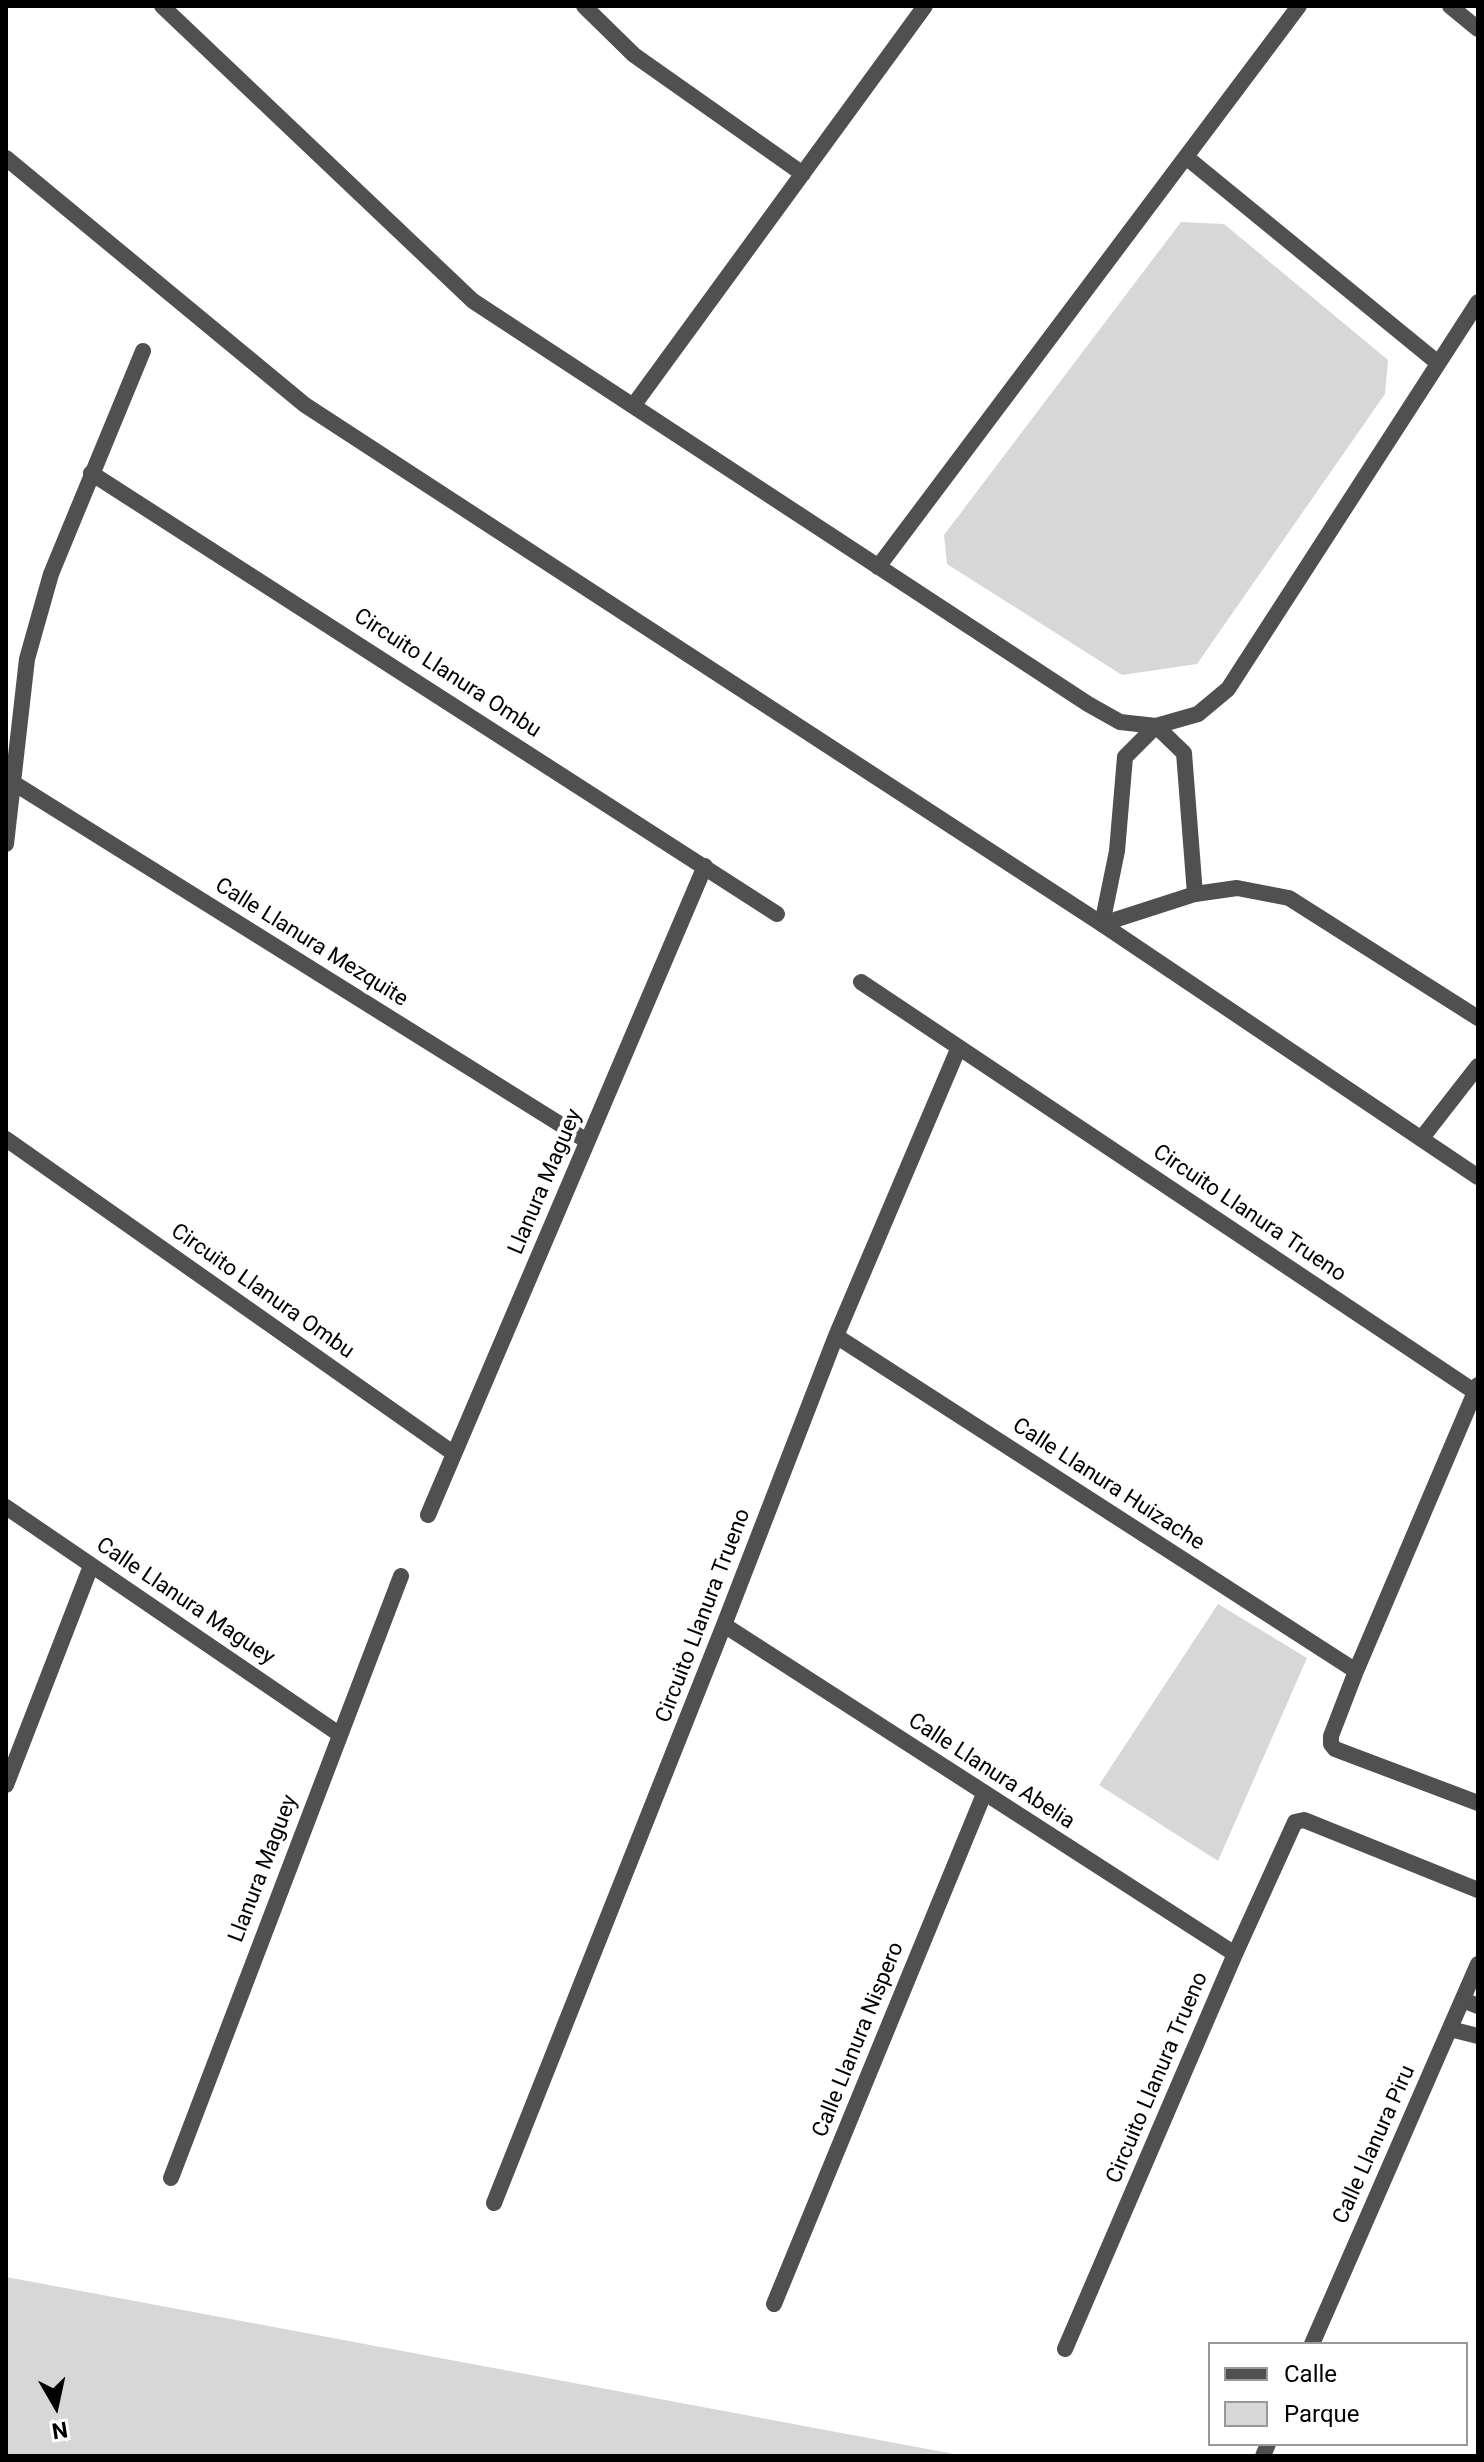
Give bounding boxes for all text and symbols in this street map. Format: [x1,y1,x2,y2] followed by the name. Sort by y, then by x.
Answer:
[349,604,545,744] street label: Circuito Llanura Ombu
[210,873,412,1013] street label: Calle Llanura Mezquite
[503,1105,589,1259] street label: Llanura Maguey
[1147,1140,1351,1288] street label: Circuito Llanura Trueno
[165,1219,359,1365] street label: Circuito Llanura Ombu
[1007,1413,1209,1557] street label: Calle Llanura Huizache
[651,1505,757,1727] street label: Circuito Llanura Trueno
[91,1532,279,1672] street label: Calle Llanura Maguey
[903,1708,1079,1836] street label: Calle Llanura Abelia
[224,1792,304,1946] street label: Llanura Maguey
[808,1939,910,2141] street label: Calle Llanura Nispero
[1101,1968,1215,2188] street label: Circuito Llanura Trueno
[1328,2062,1422,2228] street label: Calle Llanura Piru
[1208,2342,1468,2446] legend
[1284,2360,1337,2388] text: Calle
[16,2366,96,2446] north arrow
[1284,2400,1360,2428] text: Parque
[50,2417,69,2444] text: N

